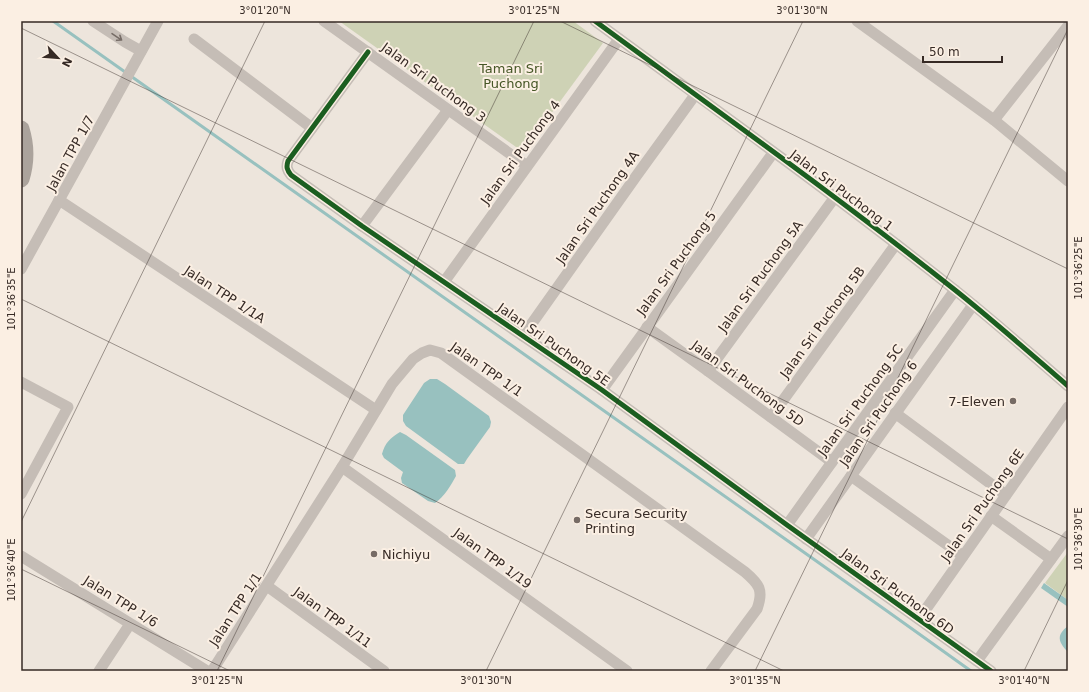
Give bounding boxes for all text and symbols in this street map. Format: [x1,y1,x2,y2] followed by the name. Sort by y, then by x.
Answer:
[239,5,291,16] text: 3°01'20"N
[508,5,560,16] text: 3°01'25"N
[776,5,828,16] text: 3°01'30"N
[111,33,122,41] one-way arrow
[38,38,78,78] north arrow
[923,38,1002,64] scale bar
[378,39,489,125] street label: Jalan Sri Puchong 3
[929,45,960,59] text: 50 m
[59,55,74,69] text: N
[478,61,543,91] park label: Taman Sri Puchong
[477,97,563,208] street label: Jalan Sri Puchong 4
[43,113,97,195] street label: Jalan TPP 1/7
[786,146,896,234] street label: Jalan Sri Puchong 1
[552,148,642,267] street label: Jalan Sri Puchong 4A
[633,208,719,319] street label: Jalan Sri Puchong 5
[714,218,806,336] street label: Jalan Sri Puchong 5A
[1073,236,1084,300] text: 101°36'25"E
[181,262,268,326] street label: Jalan TPP 1/1A
[776,264,868,382] street label: Jalan Sri Puchong 5B
[6,267,17,331] text: 101°36'35"E
[494,299,613,389] street label: Jalan Sri Puchong 5E
[688,337,807,429] street label: Jalan Sri Puchong 5D
[447,338,526,400] street label: Jalan TPP 1/1
[814,342,906,460] street label: Jalan Sri Puchong 5C
[836,358,920,470] street label: Jalan Sri Puchong 6
[948,394,1005,409] place label: 7-Eleven
[1008,396,1018,406] marker: 7-Eleven
[937,446,1027,565] street label: Jalan Sri Puchong 6E
[585,506,688,536] place label: Secura Security Printing
[1073,507,1084,571] text: 101°36'30"E
[572,515,582,525] marker: Secura Security Printing
[450,525,535,592] street label: Jalan TPP 1/19
[6,538,17,602] text: 101°36'40"E
[838,545,957,637] street label: Jalan Sri Puchong 6D
[382,547,430,562] place label: Nichiyu
[369,549,379,559] marker: Nichiyu
[206,570,265,650] street label: Jalan TPP 1/1
[80,572,161,630] street label: Jalan TPP 1/6
[290,584,375,651] street label: Jalan TPP 1/11
[191,675,243,686] text: 3°01'25"N
[460,675,512,686] text: 3°01'30"N
[729,675,781,686] text: 3°01'35"N
[998,675,1050,686] text: 3°01'40"N

